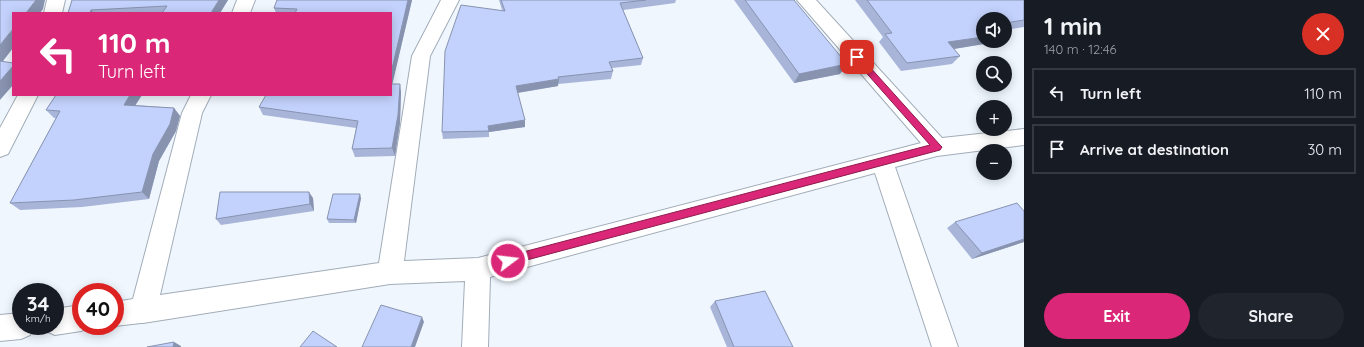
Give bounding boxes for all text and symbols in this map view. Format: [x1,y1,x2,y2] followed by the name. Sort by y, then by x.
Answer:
[1044,11,1102,41] text: 1 min
[976,12,1012,180] map controls
[976,12,1012,48] button: sound
[1302,13,1344,55] button: close
[98,25,171,60] text: 110 m
[32,28,84,80] icon: left
[840,40,874,74] pin
[1044,41,1117,57] text: 140 m · 12:46
[846,46,868,68] icon: arrive
[976,56,1012,92] button: search
[98,60,166,83] text: Turn left
[1046,82,1068,104] icon: left
[1080,84,1142,103] text: Turn left
[1304,84,1342,103] text: 110 m
[976,100,1012,136] button: +
[1046,138,1068,160] icon: arrive
[1080,140,1229,159] text: Arrive at destination
[1307,140,1342,159] text: 30 m
[976,144,1012,180] button: −
[487,240,529,282] position arrow
[72,283,124,335] speed limit sign: 40
[27,291,49,316] text: 34
[1044,293,1190,339] button: Exit
[1198,293,1344,339] button: Share
[25,312,51,325] text: km/h

